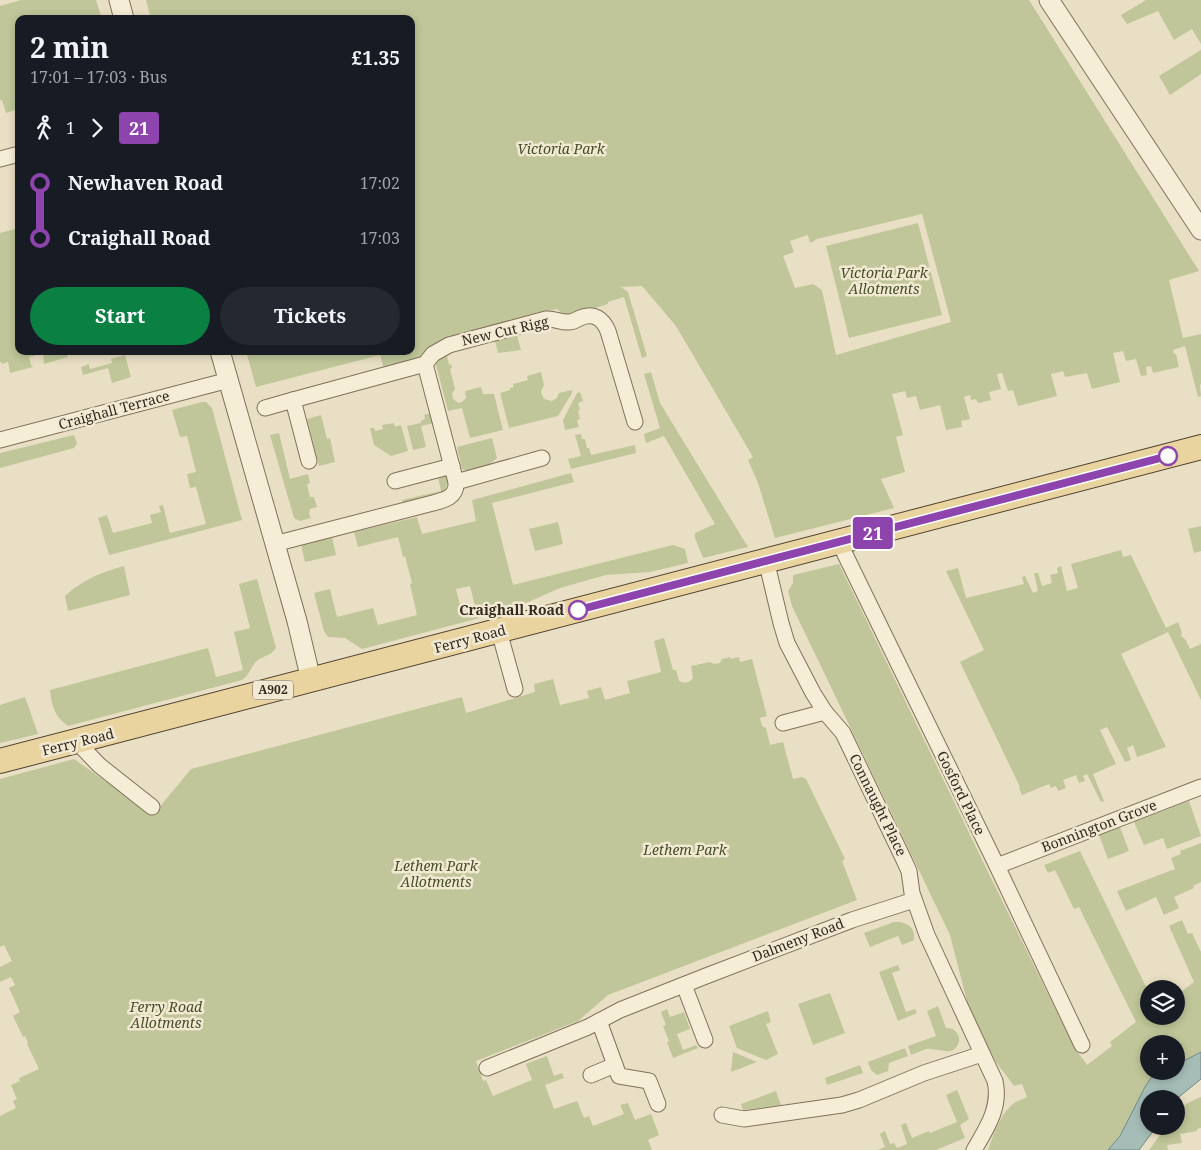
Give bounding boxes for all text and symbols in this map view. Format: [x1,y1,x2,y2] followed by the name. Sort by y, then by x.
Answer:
[30,28,109,66] text: 2 min
[352,45,400,71] text: £1.35
[30,66,167,88] text: 17:01 – 17:03 · Bus
[30,114,58,142] icon: walk
[83,114,111,142] icon: forward
[129,116,149,140] text: 21
[66,117,75,139] text: 1
[517,139,606,158] park label: Victoria Park
[68,170,223,196] text: Newhaven Road
[360,172,400,194] text: 17:02
[68,225,210,251] text: Craighall Road
[360,227,400,249] text: 17:03
[840,263,929,298] park label: Victoria Park Allotments
[30,287,210,345] button: Start
[220,287,400,345] button: Tickets
[460,311,551,350] street label: New Cut Rigg
[56,386,172,434] street label: Craighall Terrace
[1158,446,1178,466] unlabelled marker
[850,517,896,549] line badge: 21
[863,521,883,545] text: 21
[459,600,564,619] place label: Craighall Road
[568,600,588,620] marker: Craighall Road
[432,620,508,657] street label: Ferry Road
[253,680,293,700] road number: A902
[40,723,116,760] street label: Ferry Road
[933,747,990,838] street label: Gosford Place
[845,750,911,859] street label: Connaught Place
[1038,795,1159,856] street label: Bonnington Grove
[642,840,728,859] park label: Lethem Park
[393,856,479,891] park label: Lethem Park Allotments
[749,913,847,966] street label: Dalmeny Road
[1140,980,1185,1135] map controls
[1140,980,1185,1025] button: layers
[129,997,203,1032] park label: Ferry Road Allotments
[1140,1035,1185,1080] button: +
[1140,1090,1185,1135] button: −

